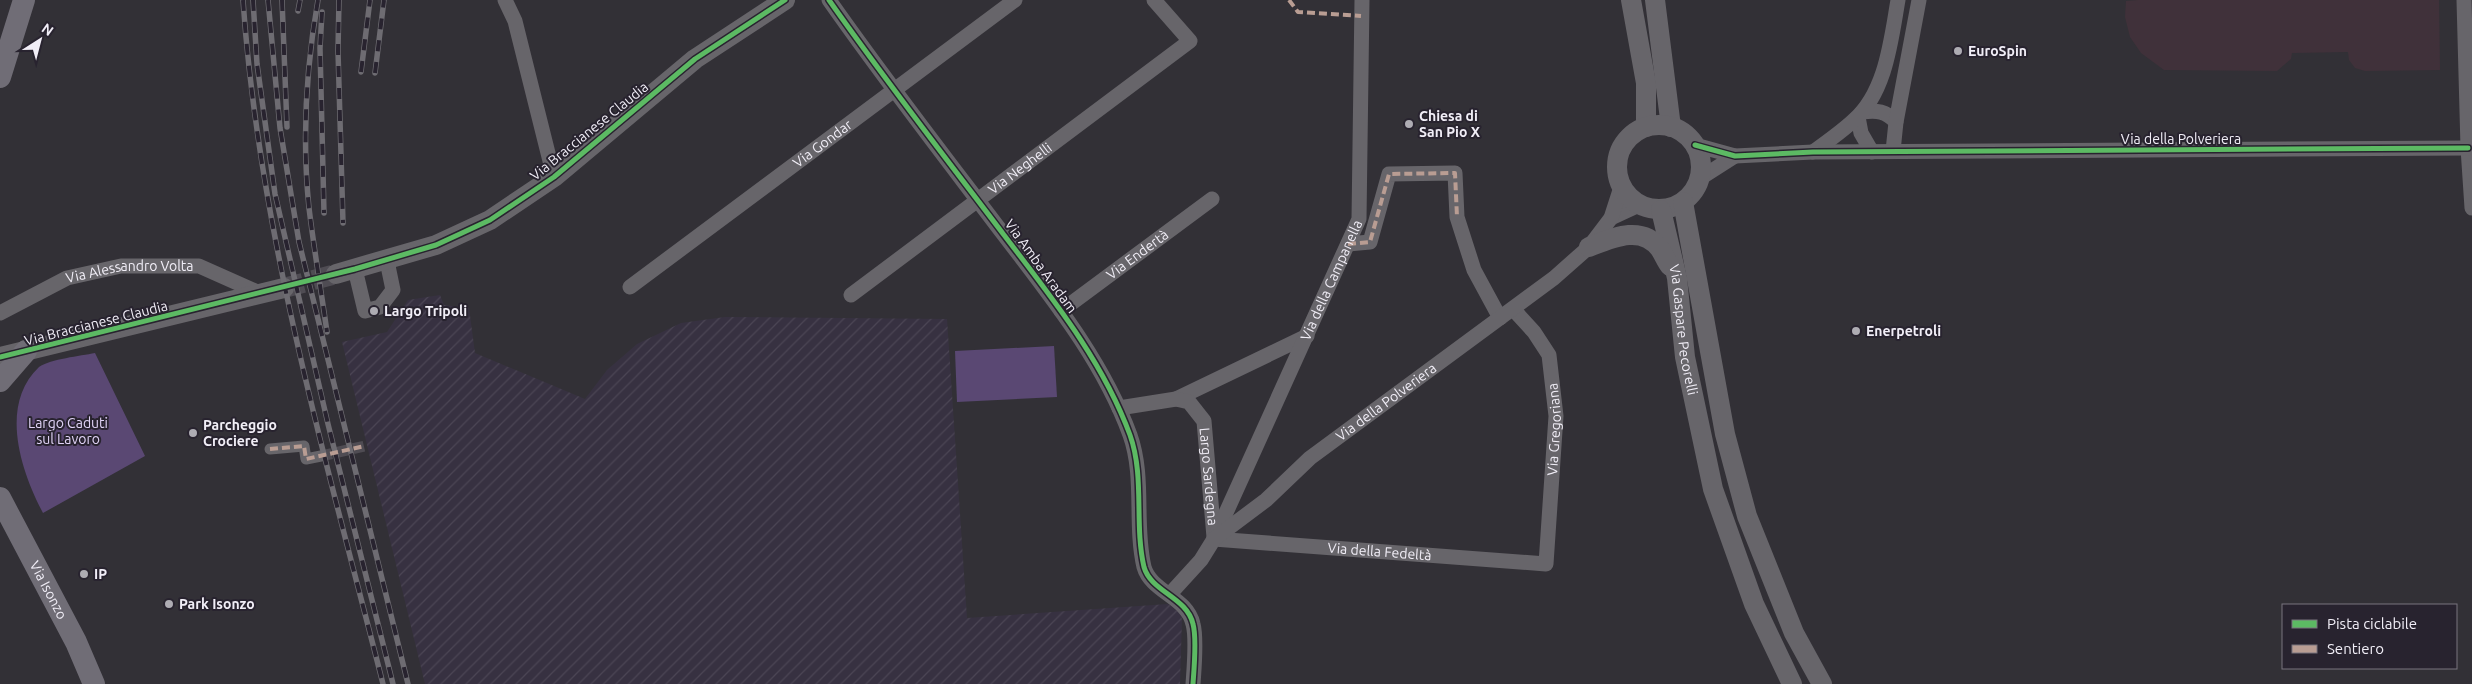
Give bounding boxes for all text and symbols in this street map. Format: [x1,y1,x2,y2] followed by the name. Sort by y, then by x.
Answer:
[15,15,65,65] north arrow
[39,20,57,39] text: N
[1968,43,2027,59] place label: EuroSpin
[1952,45,1964,57] marker: EuroSpin
[527,78,651,184] street label: Via Braccianese Claudia
[1419,108,1481,140] place label: Chiesa di San Pio X
[790,116,856,171] street label: Via Gondar
[1403,118,1415,130] marker: Chiesa di San Pio X
[2121,131,2241,147] street label: Via della Polveriera
[985,139,1055,198] street label: Via Neghelli
[1002,216,1080,316] street label: Via Amba Aradam
[1297,217,1366,343] street label: Via della Campanella
[1103,226,1171,283] street label: Via Endertà
[64,258,194,286] street label: Via Alessandro Volta
[1666,263,1701,396] street label: Via Gaspare Pecorelli
[23,297,169,349] street label: Via Braccianese Claudia
[384,303,467,319] place label: Largo Tripoli
[368,305,380,317] marker: Largo Tripoli
[1866,323,1941,339] place label: Enerpetroli
[1850,325,1862,337] marker: Enerpetroli
[1333,360,1439,444] street label: Via della Polveriera
[1544,382,1564,476] street label: Via Gregoriana
[28,415,108,447] park label: Largo Caduti sul Lavoro
[203,417,277,449] place label: Parcheggio Crociere
[187,427,199,439] marker: Parcheggio Crociere
[1197,427,1221,526] street label: Largo Sardegna
[1327,540,1432,563] street label: Via della Fedeltà
[27,558,70,622] street label: Via Isonzo
[94,566,107,582] place label: IP
[78,568,90,580] marker: IP
[179,596,255,612] place label: Park Isonzo
[163,598,175,610] marker: Park Isonzo
[2282,604,2457,669] legend
[2327,615,2417,632] text: Pista ciclabile
[2327,640,2384,657] text: Sentiero

